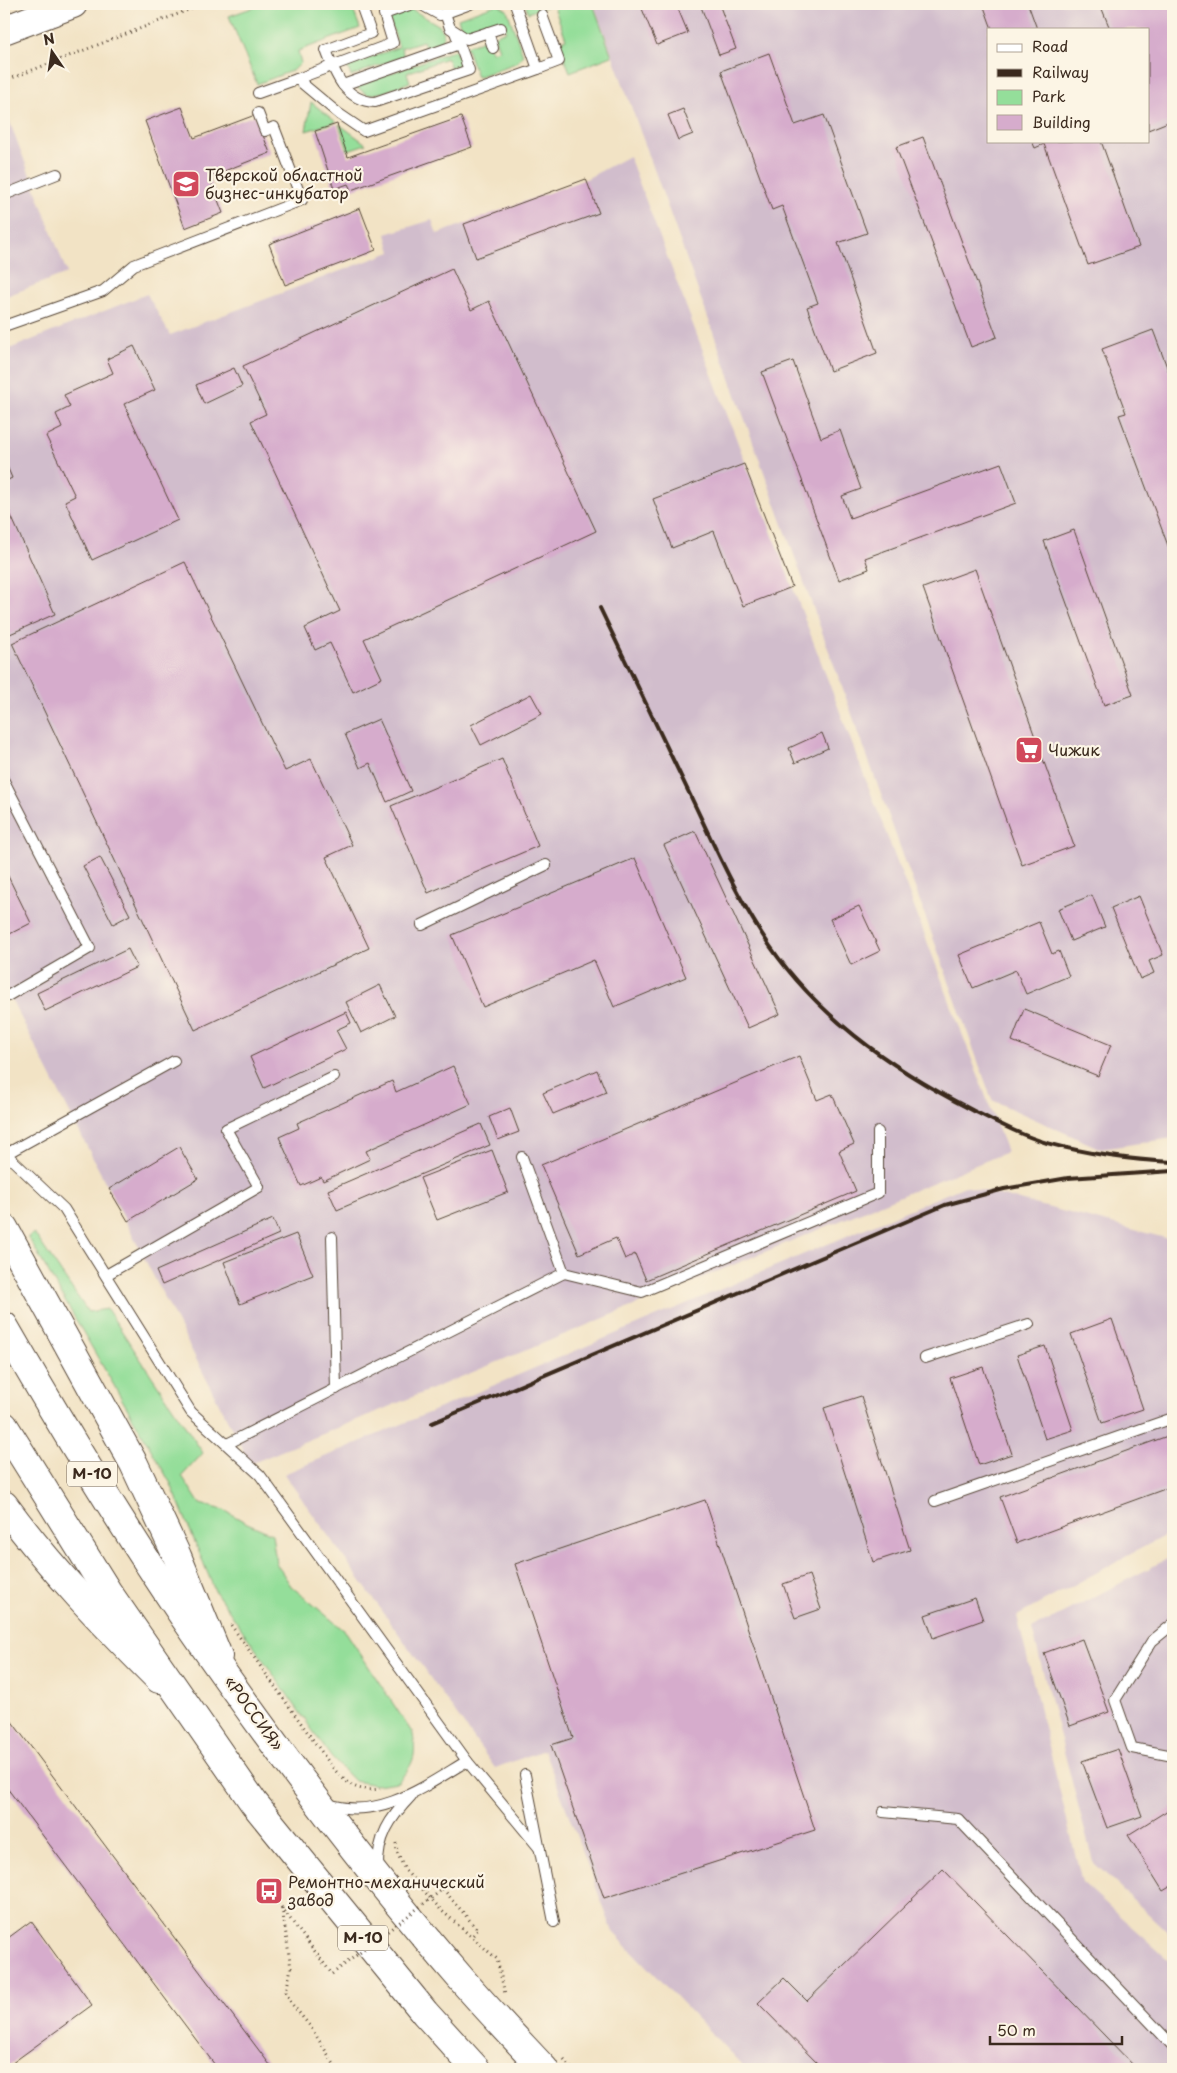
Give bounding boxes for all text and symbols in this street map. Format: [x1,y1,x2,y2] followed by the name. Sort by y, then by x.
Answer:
[41,27,57,50] text: N
[28,28,78,78] north arrow
[987,28,1150,142] legend
[1032,34,1068,57] text: Road
[1032,60,1089,83] text: Railway
[1032,84,1066,107] text: Park
[1032,110,1091,133] text: Building
[205,162,363,204] place label: Тверской областной бизнес-инкубатор
[171,169,201,199] school or university icon: Тверской областной бизнес-инкубатор
[1014,735,1044,765] supermarket icon: Чижик
[1048,737,1100,761] place label: Чижик
[67,1462,117,1486] road number: М-10
[219,1670,290,1755] street label: «РОССИЯ»
[287,1869,485,1911] place label: Ремонтно-механический завод
[254,1876,284,1906] bus stop icon: Ремонтно-механический завод
[338,1926,388,1950] road number: М-10
[990,2013,1122,2045] scale bar
[997,2018,1036,2041] text: 50 m

